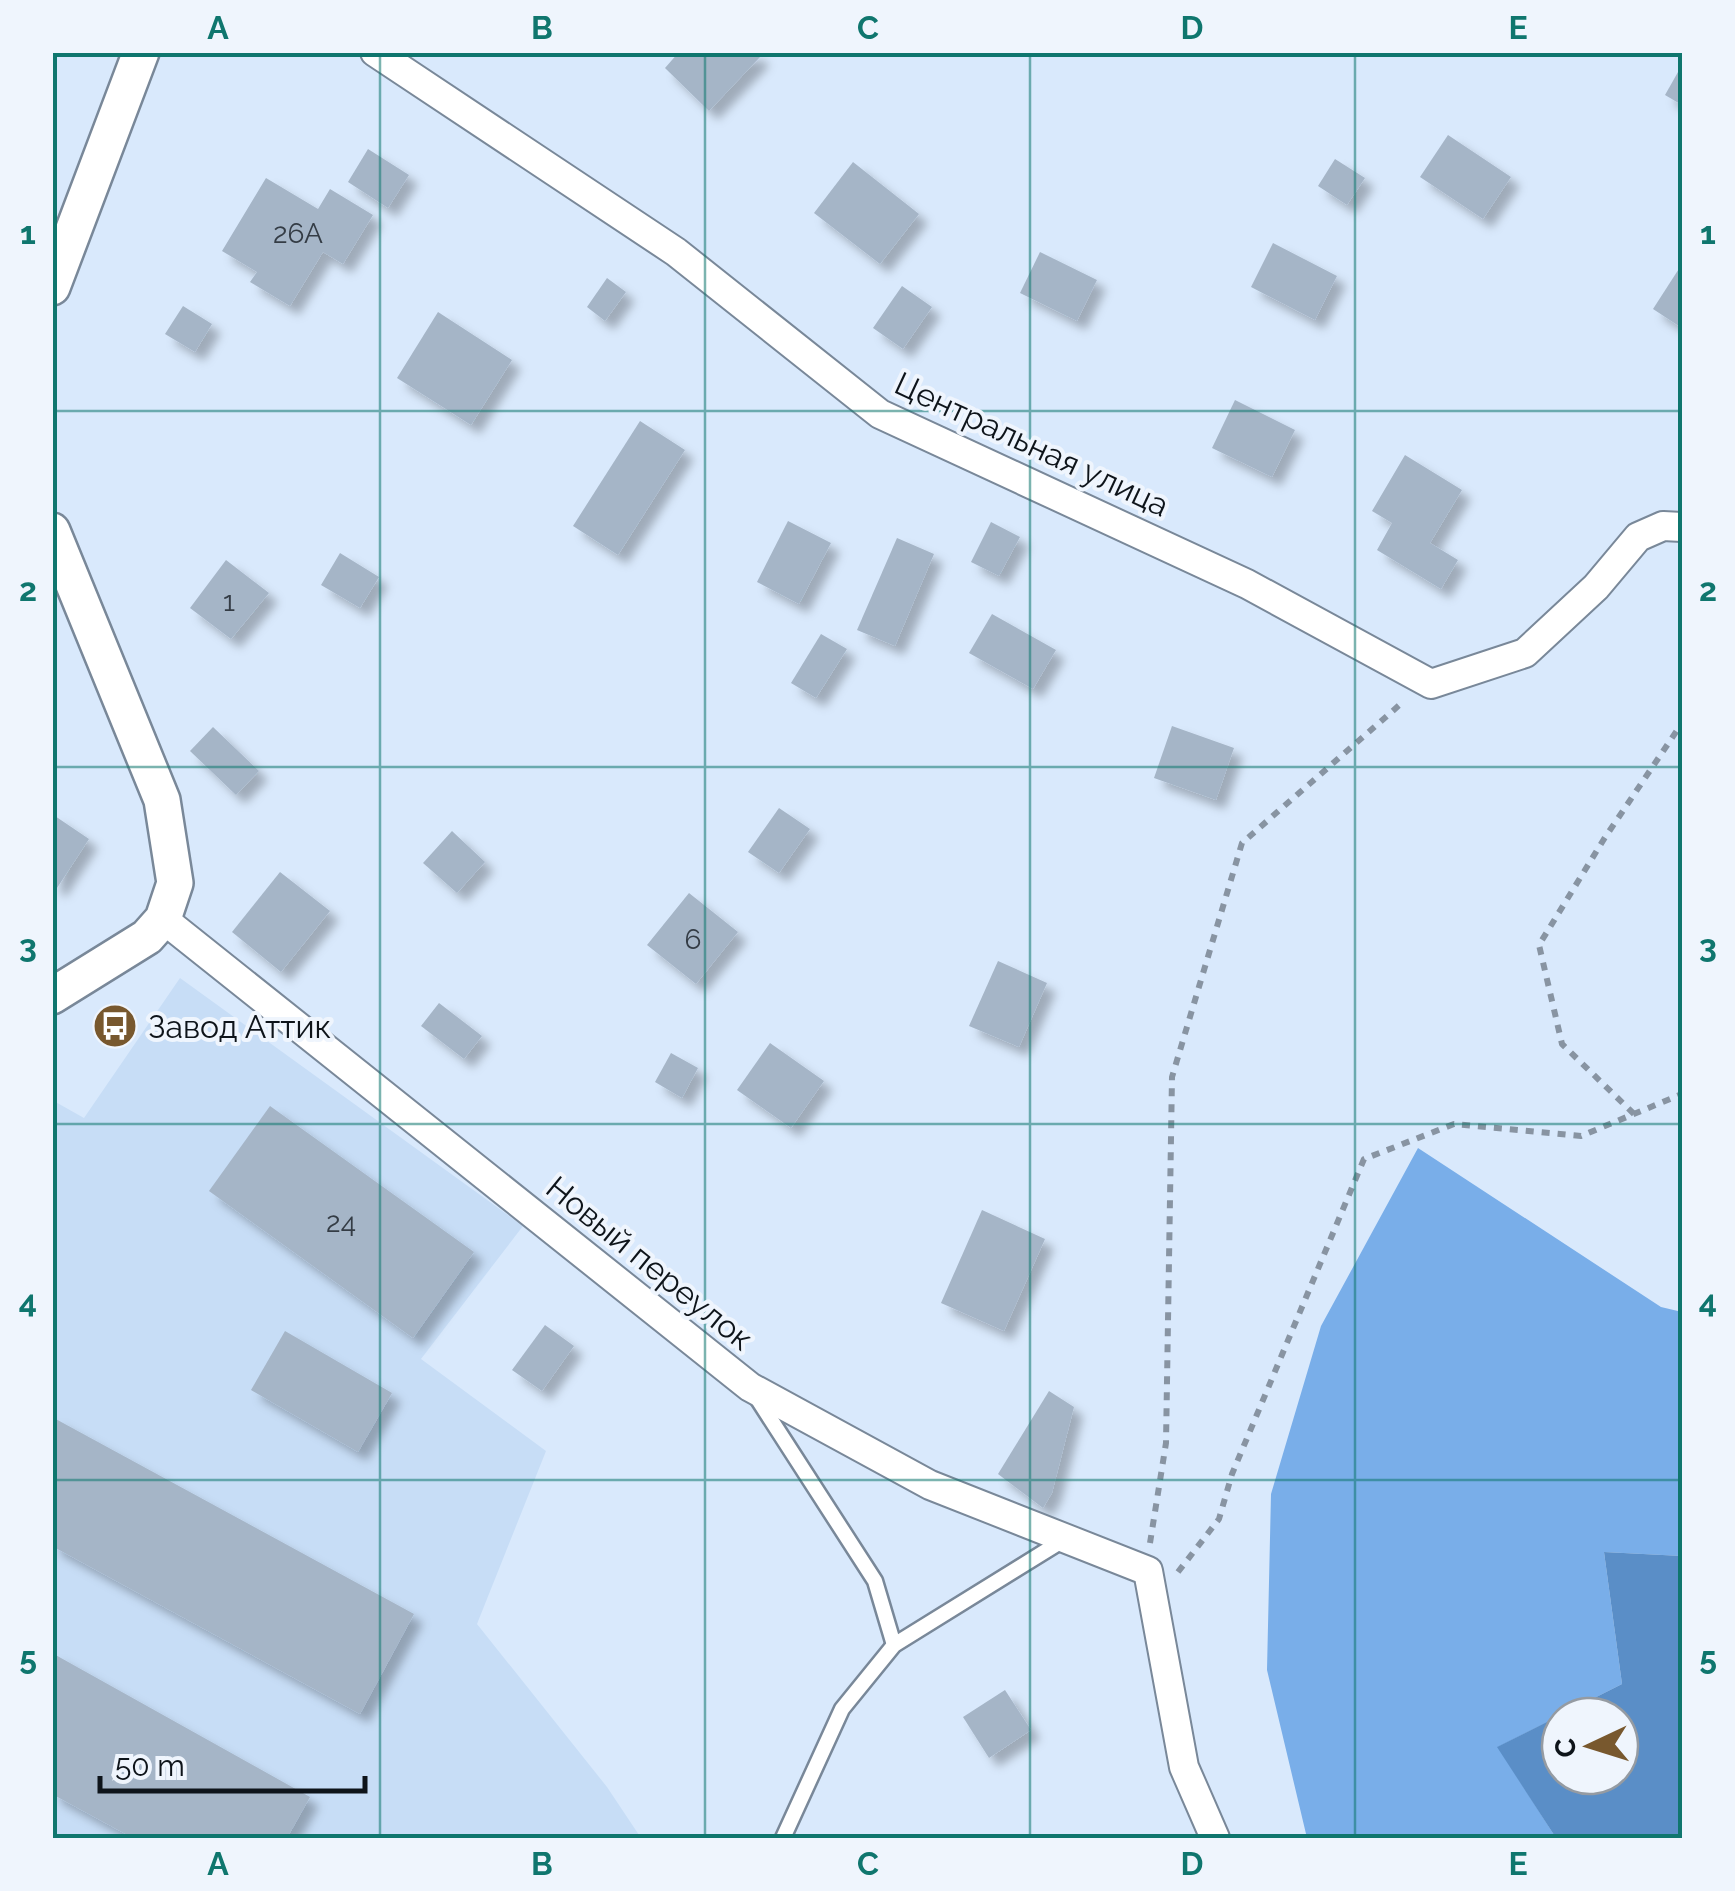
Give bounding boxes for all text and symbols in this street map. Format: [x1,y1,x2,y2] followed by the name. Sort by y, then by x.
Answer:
[207,9,229,46] text: A
[531,9,553,46] text: B
[857,9,879,46] text: C
[1181,9,1203,46] text: D
[1508,9,1528,46] text: E
[20,214,36,251] text: 1
[1700,214,1716,251] text: 1
[273,217,323,250] house number: 26А
[889,364,1175,524] street label: Центральная улица
[19,571,37,608] text: 2
[1699,571,1717,608] text: 2
[223,585,235,618] house number: 1
[685,923,701,956] house number: 6
[19,927,37,964] text: 3
[1699,927,1717,964] text: 3
[92,1003,138,1049] bus stop icon: Завод Аттик
[148,1008,331,1045] place label: Завод Аттик
[539,1169,761,1357] street label: Новый переулок
[326,1206,356,1239] house number: 24
[19,1283,37,1320] text: 4
[1699,1283,1717,1320] text: 4
[19,1639,37,1676] text: 5
[1699,1639,1717,1676] text: 5
[1540,1696,1640,1796] north arrow
[100,1731,365,1793] scale bar
[1548,1737,1583,1758] text: С
[115,1748,185,1783] text: 50 m
[207,1845,229,1882] text: A
[531,1845,553,1882] text: B
[857,1845,879,1882] text: C
[1181,1845,1203,1882] text: D
[1508,1845,1528,1882] text: E

